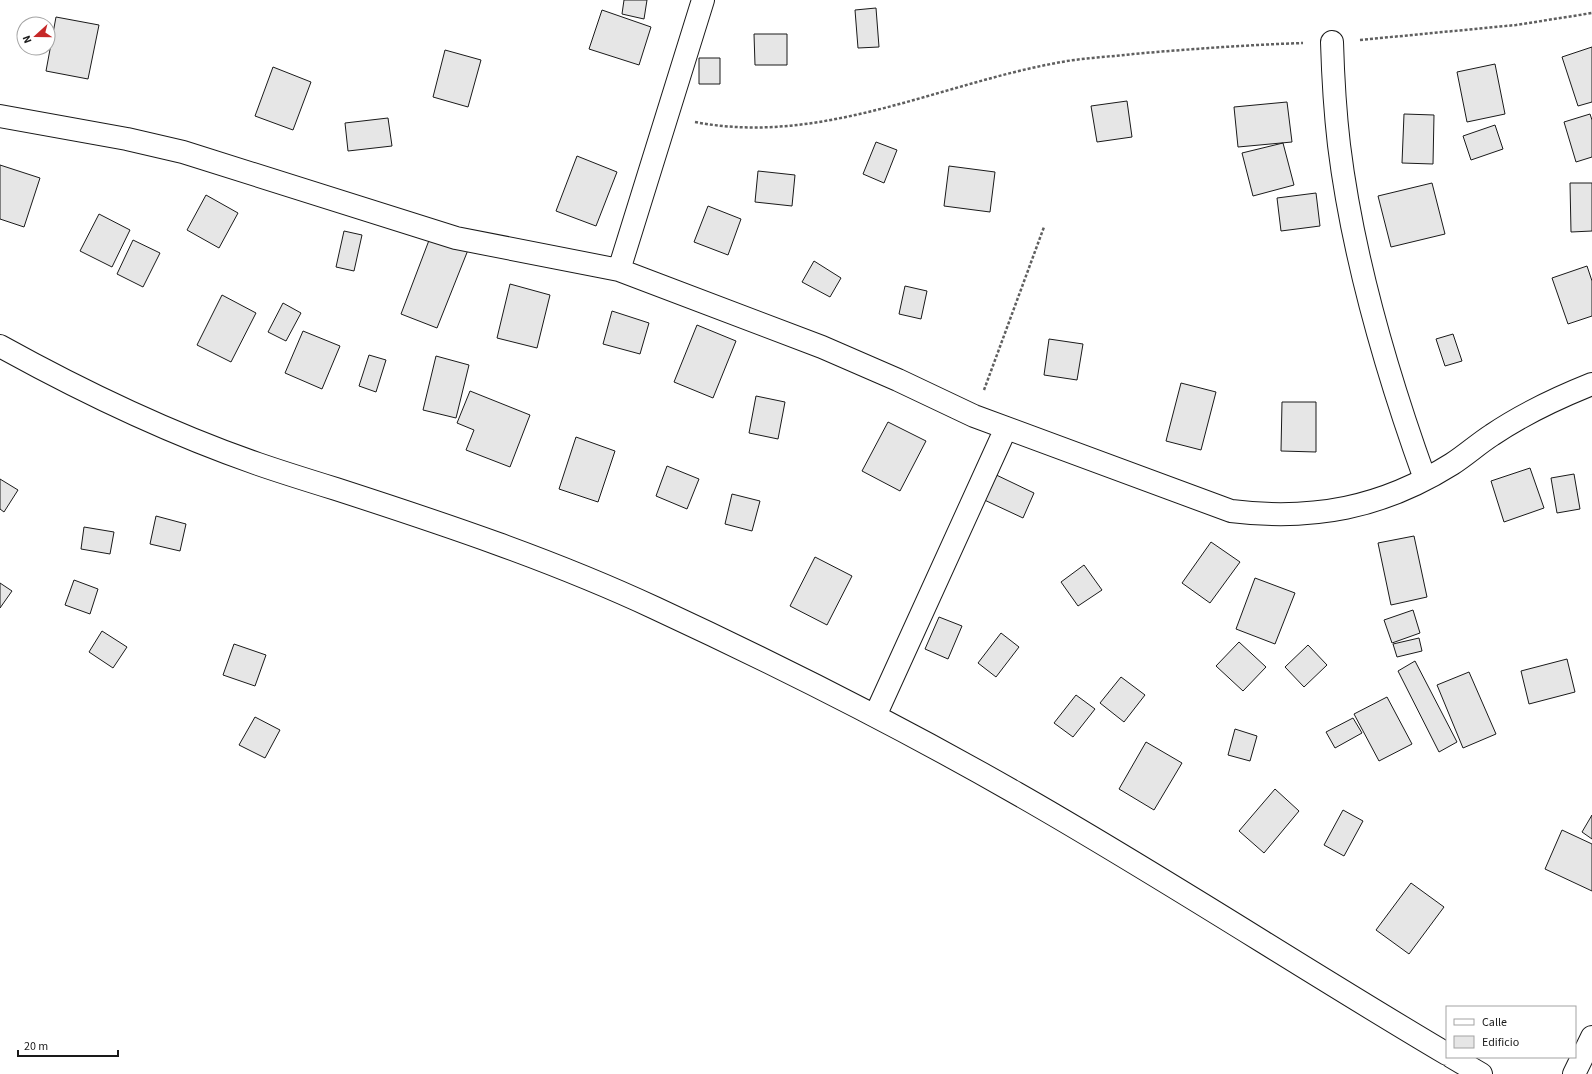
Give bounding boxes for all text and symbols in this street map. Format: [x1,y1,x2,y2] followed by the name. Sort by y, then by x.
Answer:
[16,16,56,56] north arrow
[19,33,35,46] text: N
[1446,1006,1576,1058] legend
[1482,1014,1507,1031] text: Calle
[18,1032,118,1058] scale bar
[1482,1034,1519,1051] text: Edificio
[24,1038,48,1055] text: 20 m

